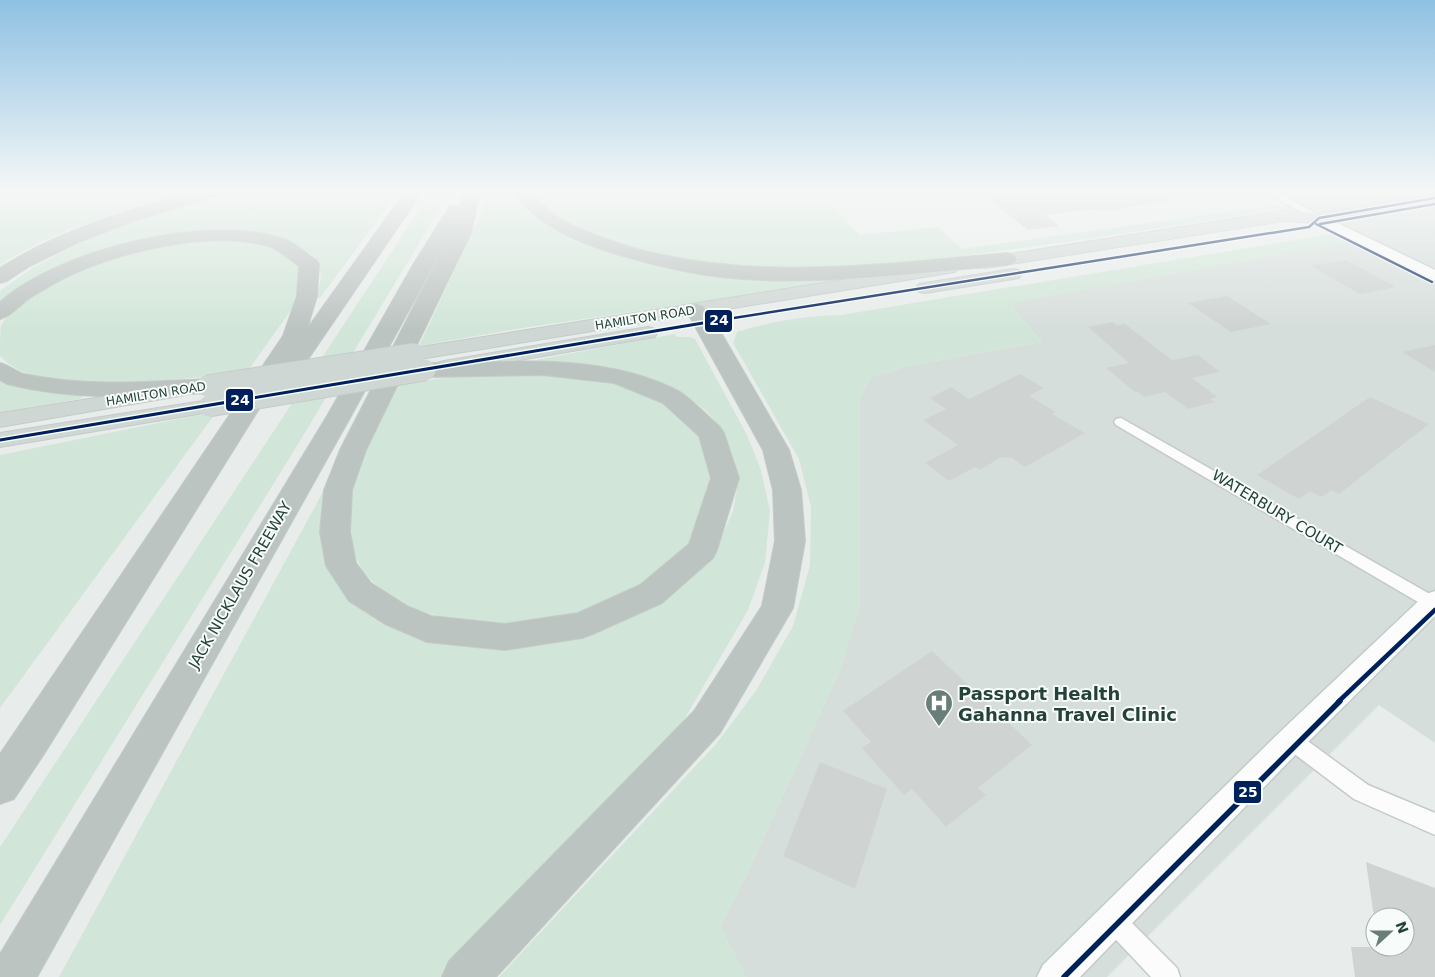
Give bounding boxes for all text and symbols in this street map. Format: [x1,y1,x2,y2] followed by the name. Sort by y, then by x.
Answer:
[594,303,696,333] street label: HAMILTON ROAD
[704,309,733,333] line badge: 24
[709,312,729,328] text: 24
[105,379,207,409] street label: HAMILTON ROAD
[225,388,254,412] line badge: 24
[230,392,250,408] text: 24
[1209,466,1346,558] street label: WATERBURY COURT
[184,498,296,673] street label: JACK NICKLAUS FREEWAY
[958,683,1177,725] place label: Passport Health Gahanna Travel Clinic
[924,688,954,727] hospital icon: Passport Health Gahanna Travel Clinic
[1233,780,1262,804] line badge: 25
[1238,784,1258,800] text: 25
[1365,907,1415,957] north arrow
[1393,919,1412,936] text: N

